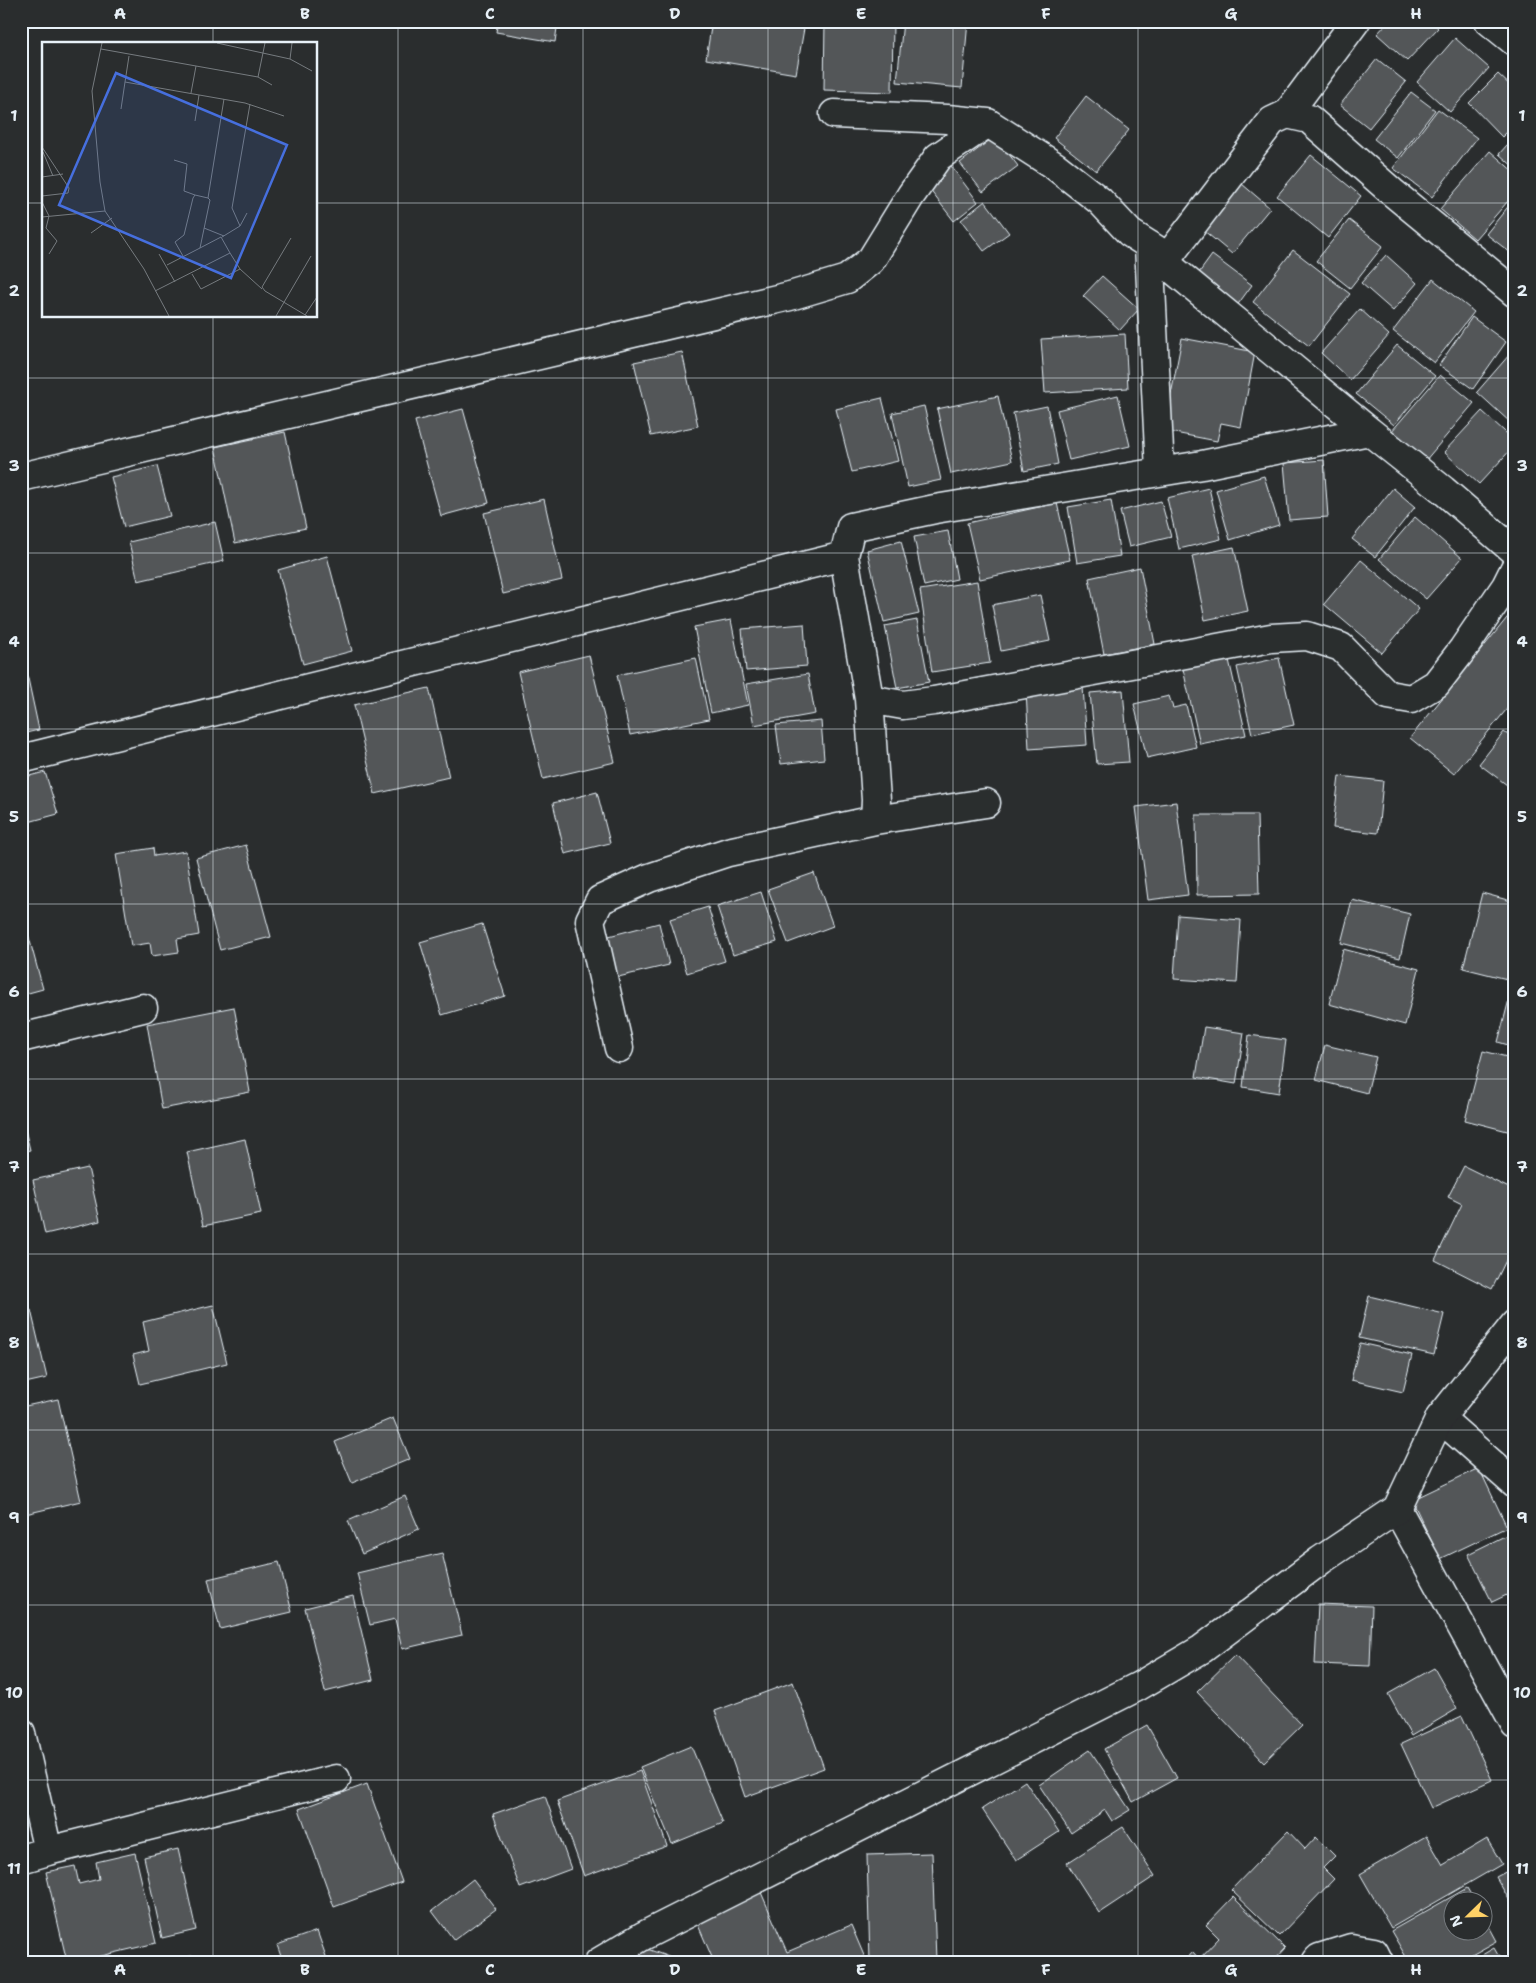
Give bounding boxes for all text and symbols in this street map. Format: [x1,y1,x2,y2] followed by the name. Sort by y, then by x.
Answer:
[114,3,126,24] text: A
[300,3,310,24] text: B
[485,3,495,24] text: C
[669,3,681,24] text: D
[856,3,866,24] text: E
[1041,3,1051,24] text: F
[1225,3,1238,24] text: G
[1410,3,1422,24] text: H
[42,42,318,318] inset map
[10,105,18,126] text: 1
[1518,105,1526,126] text: 1
[8,280,20,301] text: 2
[1516,280,1528,301] text: 2
[8,455,20,476] text: 3
[1516,455,1528,476] text: 3
[8,631,20,652] text: 4
[1516,631,1528,652] text: 4
[9,806,19,827] text: 5
[1517,806,1527,827] text: 5
[8,981,20,1002] text: 6
[1516,981,1528,1002] text: 6
[8,1156,20,1177] text: 7
[1516,1156,1528,1177] text: 7
[8,1332,20,1353] text: 8
[1516,1332,1528,1353] text: 8
[8,1507,20,1528] text: 9
[1516,1507,1528,1528] text: 9
[5,1682,23,1703] text: 10
[1513,1682,1531,1703] text: 10
[7,1858,21,1879] text: 11
[1515,1858,1529,1879] text: 11
[1444,1890,1494,1940] north arrow
[1446,1912,1466,1930] text: N
[114,1959,126,1980] text: A
[300,1959,310,1980] text: B
[485,1959,495,1980] text: C
[669,1959,681,1980] text: D
[856,1959,866,1980] text: E
[1041,1959,1051,1980] text: F
[1225,1959,1238,1980] text: G
[1410,1959,1422,1980] text: H

